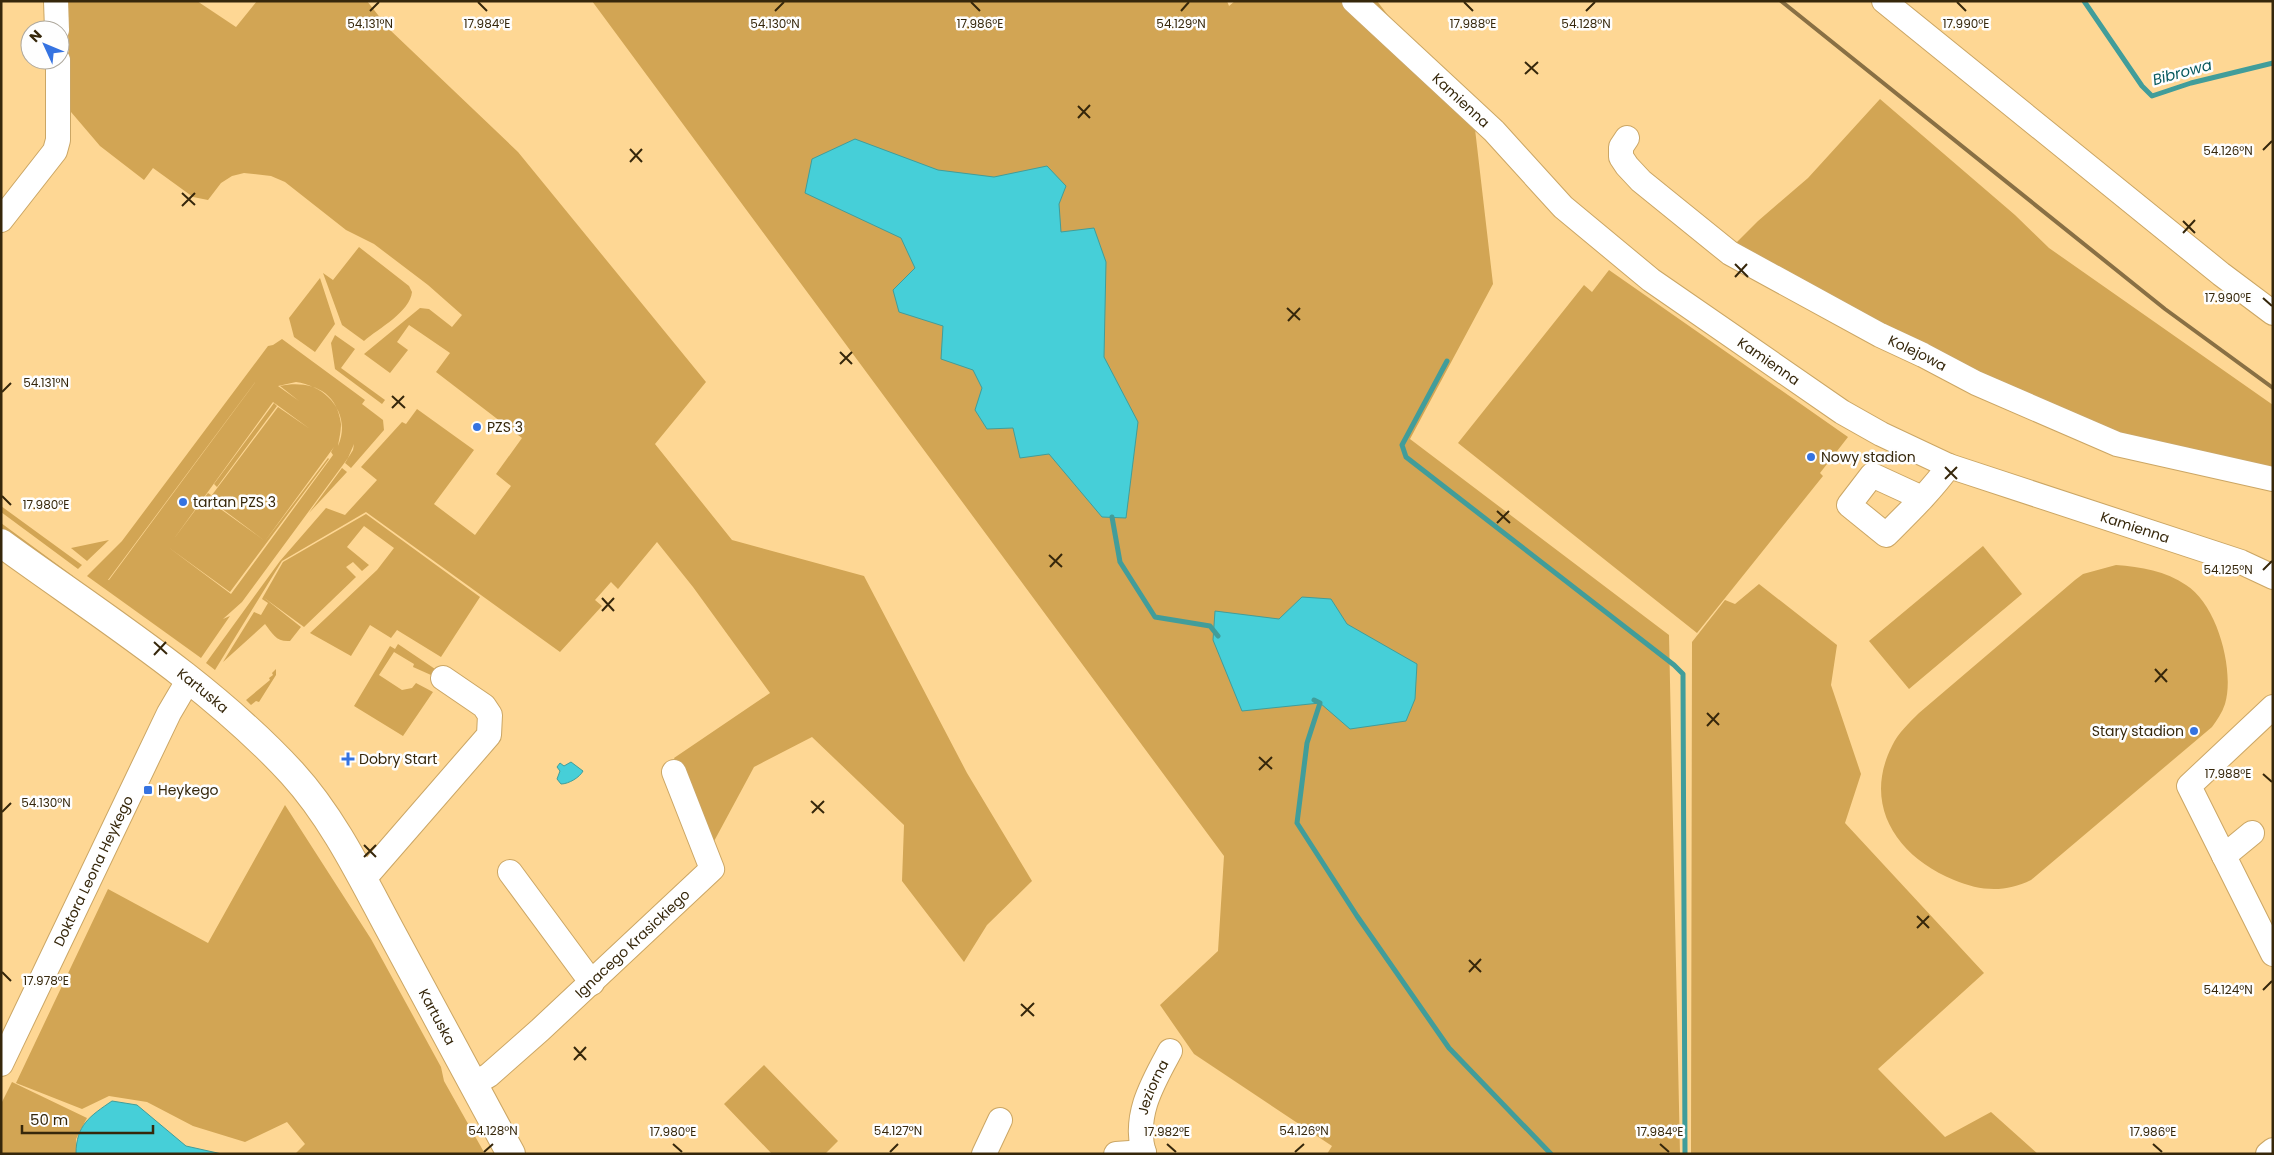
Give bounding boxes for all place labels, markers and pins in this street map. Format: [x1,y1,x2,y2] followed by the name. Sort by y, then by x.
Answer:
[487,417,523,437] place label: PZS 3
[471,421,483,433] marker: PZS 3
[1821,447,1916,467] place label: Nowy stadion
[1805,451,1817,463] marker: Nowy stadion
[193,492,276,512] place label: tartan PZS 3
[177,496,189,508] marker: tartan PZS 3
[2092,721,2184,741] place label: Stary stadion
[2188,725,2200,737] marker: Stary stadion
[359,749,437,769] place label: Dobry Start
[341,752,355,766] marker: Dobry Start
[158,780,219,800] place label: Heykego
[142,784,154,796] marker: Heykego

